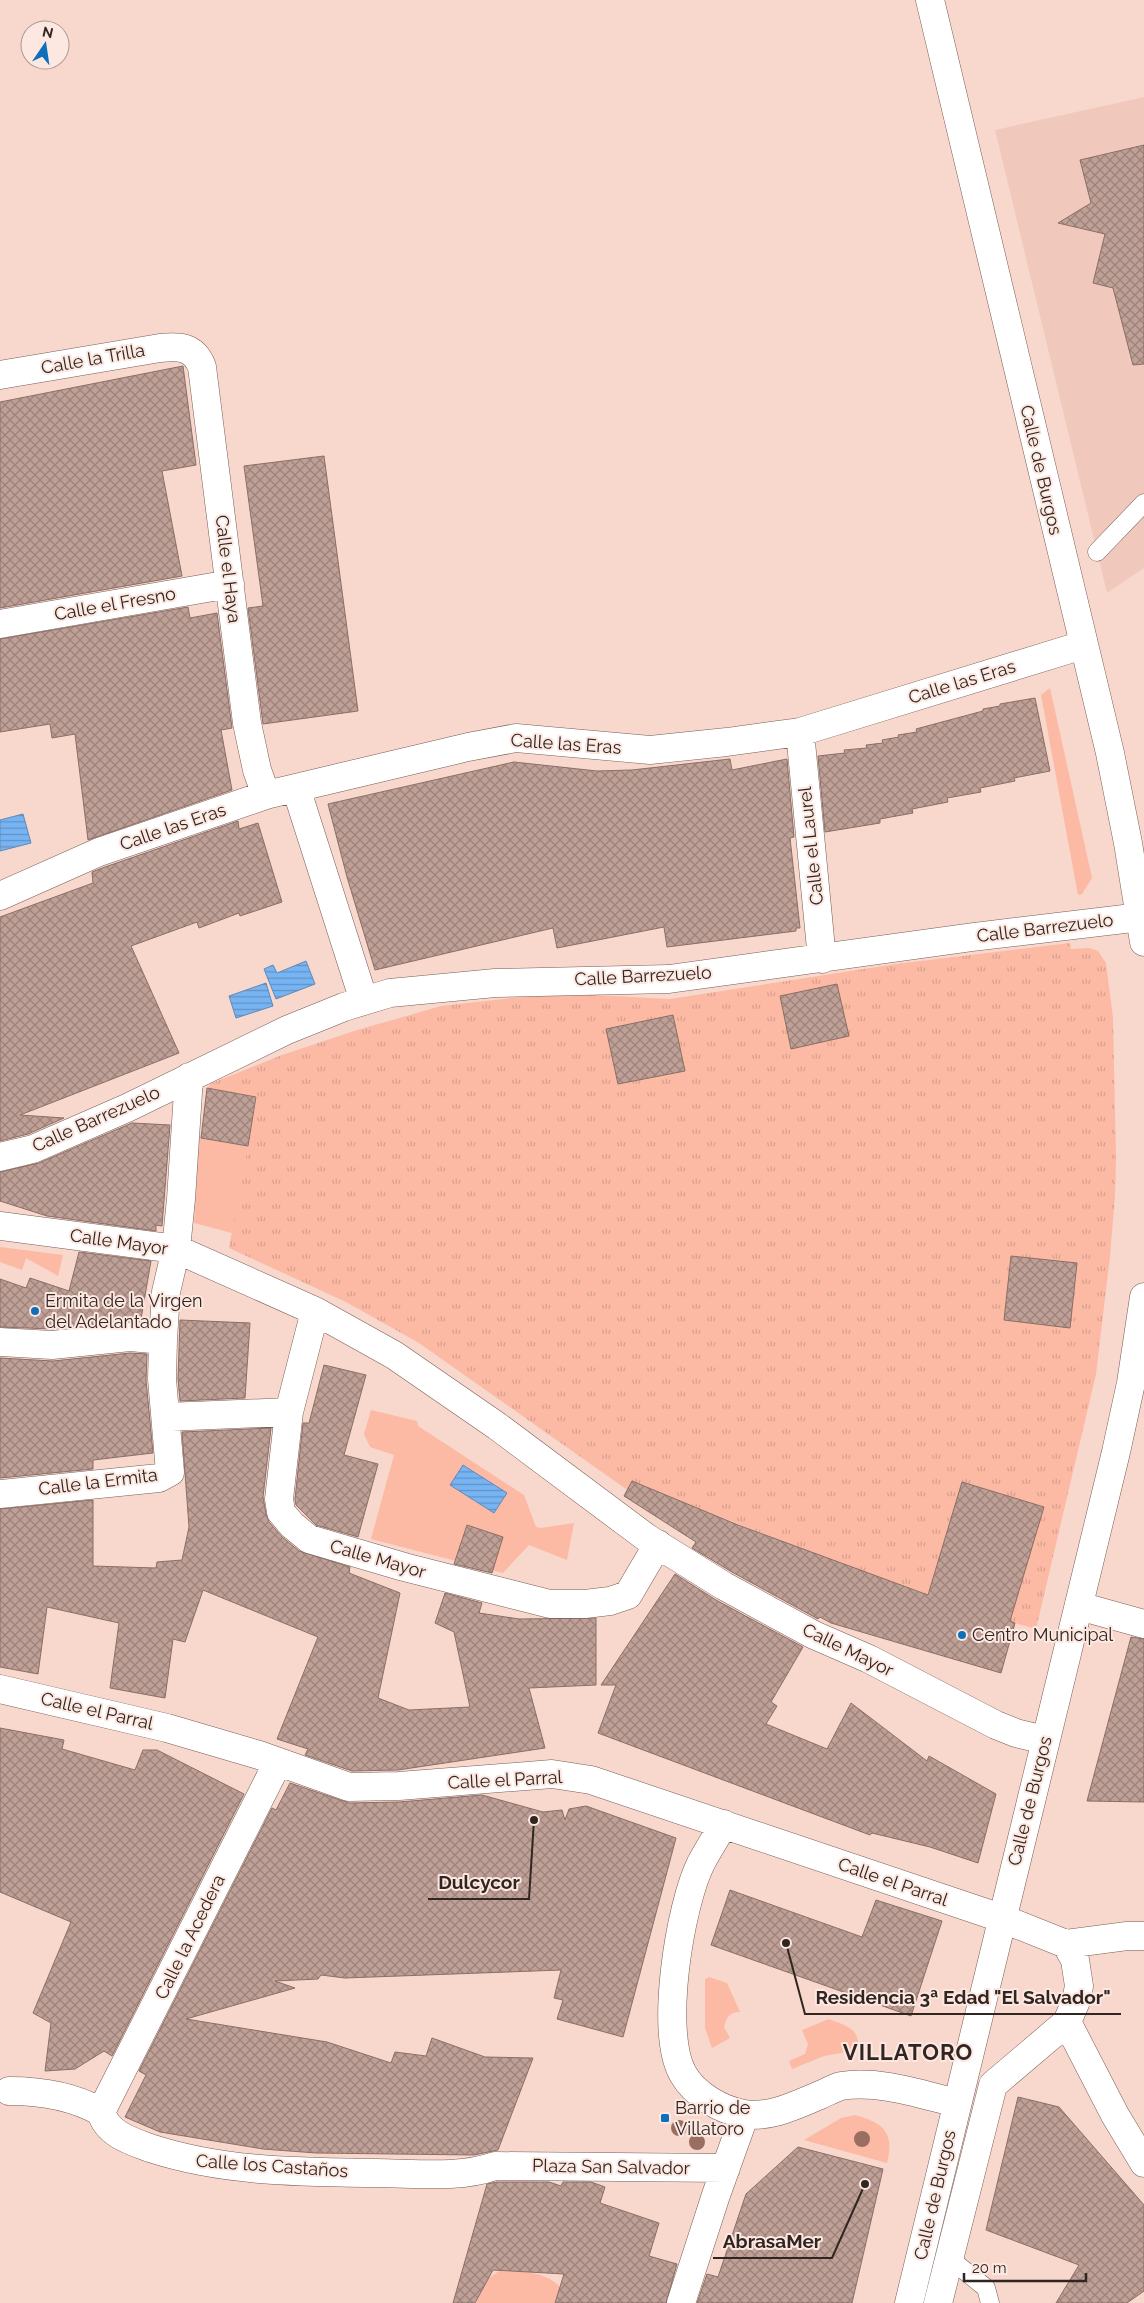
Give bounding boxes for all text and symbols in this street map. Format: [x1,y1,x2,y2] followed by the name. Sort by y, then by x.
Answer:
[20,20,70,70] north arrow
[41,23,55,41] text: N
[39,339,146,378] street label: Calle la Trilla
[1016,403,1067,537] street label: Calle de Burgos
[211,514,246,624] street label: Calle el Haya
[53,582,178,625] street label: Calle el Fresno
[906,655,1018,708] street label: Calle las Eras
[510,729,622,758] street label: Calle las Eras
[794,786,827,906] street label: Calle el Laurel
[117,798,229,854] street label: Calle las Eras
[975,909,1115,946] street label: Calle Barrezuelo
[574,961,712,990] street label: Calle Barrezuelo
[29,1081,163,1156] street label: Calle Barrezuelo
[69,1224,170,1259] street label: Calle Mayor
[45,1290,203,1332] place label: Ermita de la Virgen del Adelantado
[29,1305,41,1317] marker: Ermita de la Virgen del Adelantado
[37,1464,159,1499] street label: Calle la Ermita
[328,1535,429,1582] street label: Calle Mayor
[799,1618,898,1681] street label: Calle Mayor
[972,1624,1113,1645] place label: Centro Municipal
[956,1629,968,1641] marker: Centro Municipal
[39,1687,156,1734] street label: Calle el Parral
[1003,1734,1056,1868] street label: Calle de Burgos
[447,1766,563,1793] street label: Calle el Parral
[835,1853,951,1910] street label: Calle el Parral
[428,1865,529,1899] callout: Dulcycor
[150,1871,229,2002] street label: Calle la Acedera
[438,1871,520,1893] text: Dulcycor
[805,1980,1121,2014] callout: Residencia 3ª Edad "El Salvador"
[815,1986,1111,2008] text: Residencia 3ª Edad "El Salvador"
[843,2039,973,2065] district label: VILLATORO
[675,2097,751,2139] place label: Barrio de Villatoro
[659,2112,671,2124] marker: Barrio de Villatoro
[909,2128,960,2262] street label: Calle de Burgos
[195,2150,349,2181] street label: Calle los Castaños
[532,2155,691,2178] street label: Plaza San Salvador
[713,2224,832,2258] callout: AbrasaMer
[723,2230,822,2252] text: AbrasaMer
[964,2250,1086,2282] scale bar
[972,2259,1007,2277] text: 20 m

